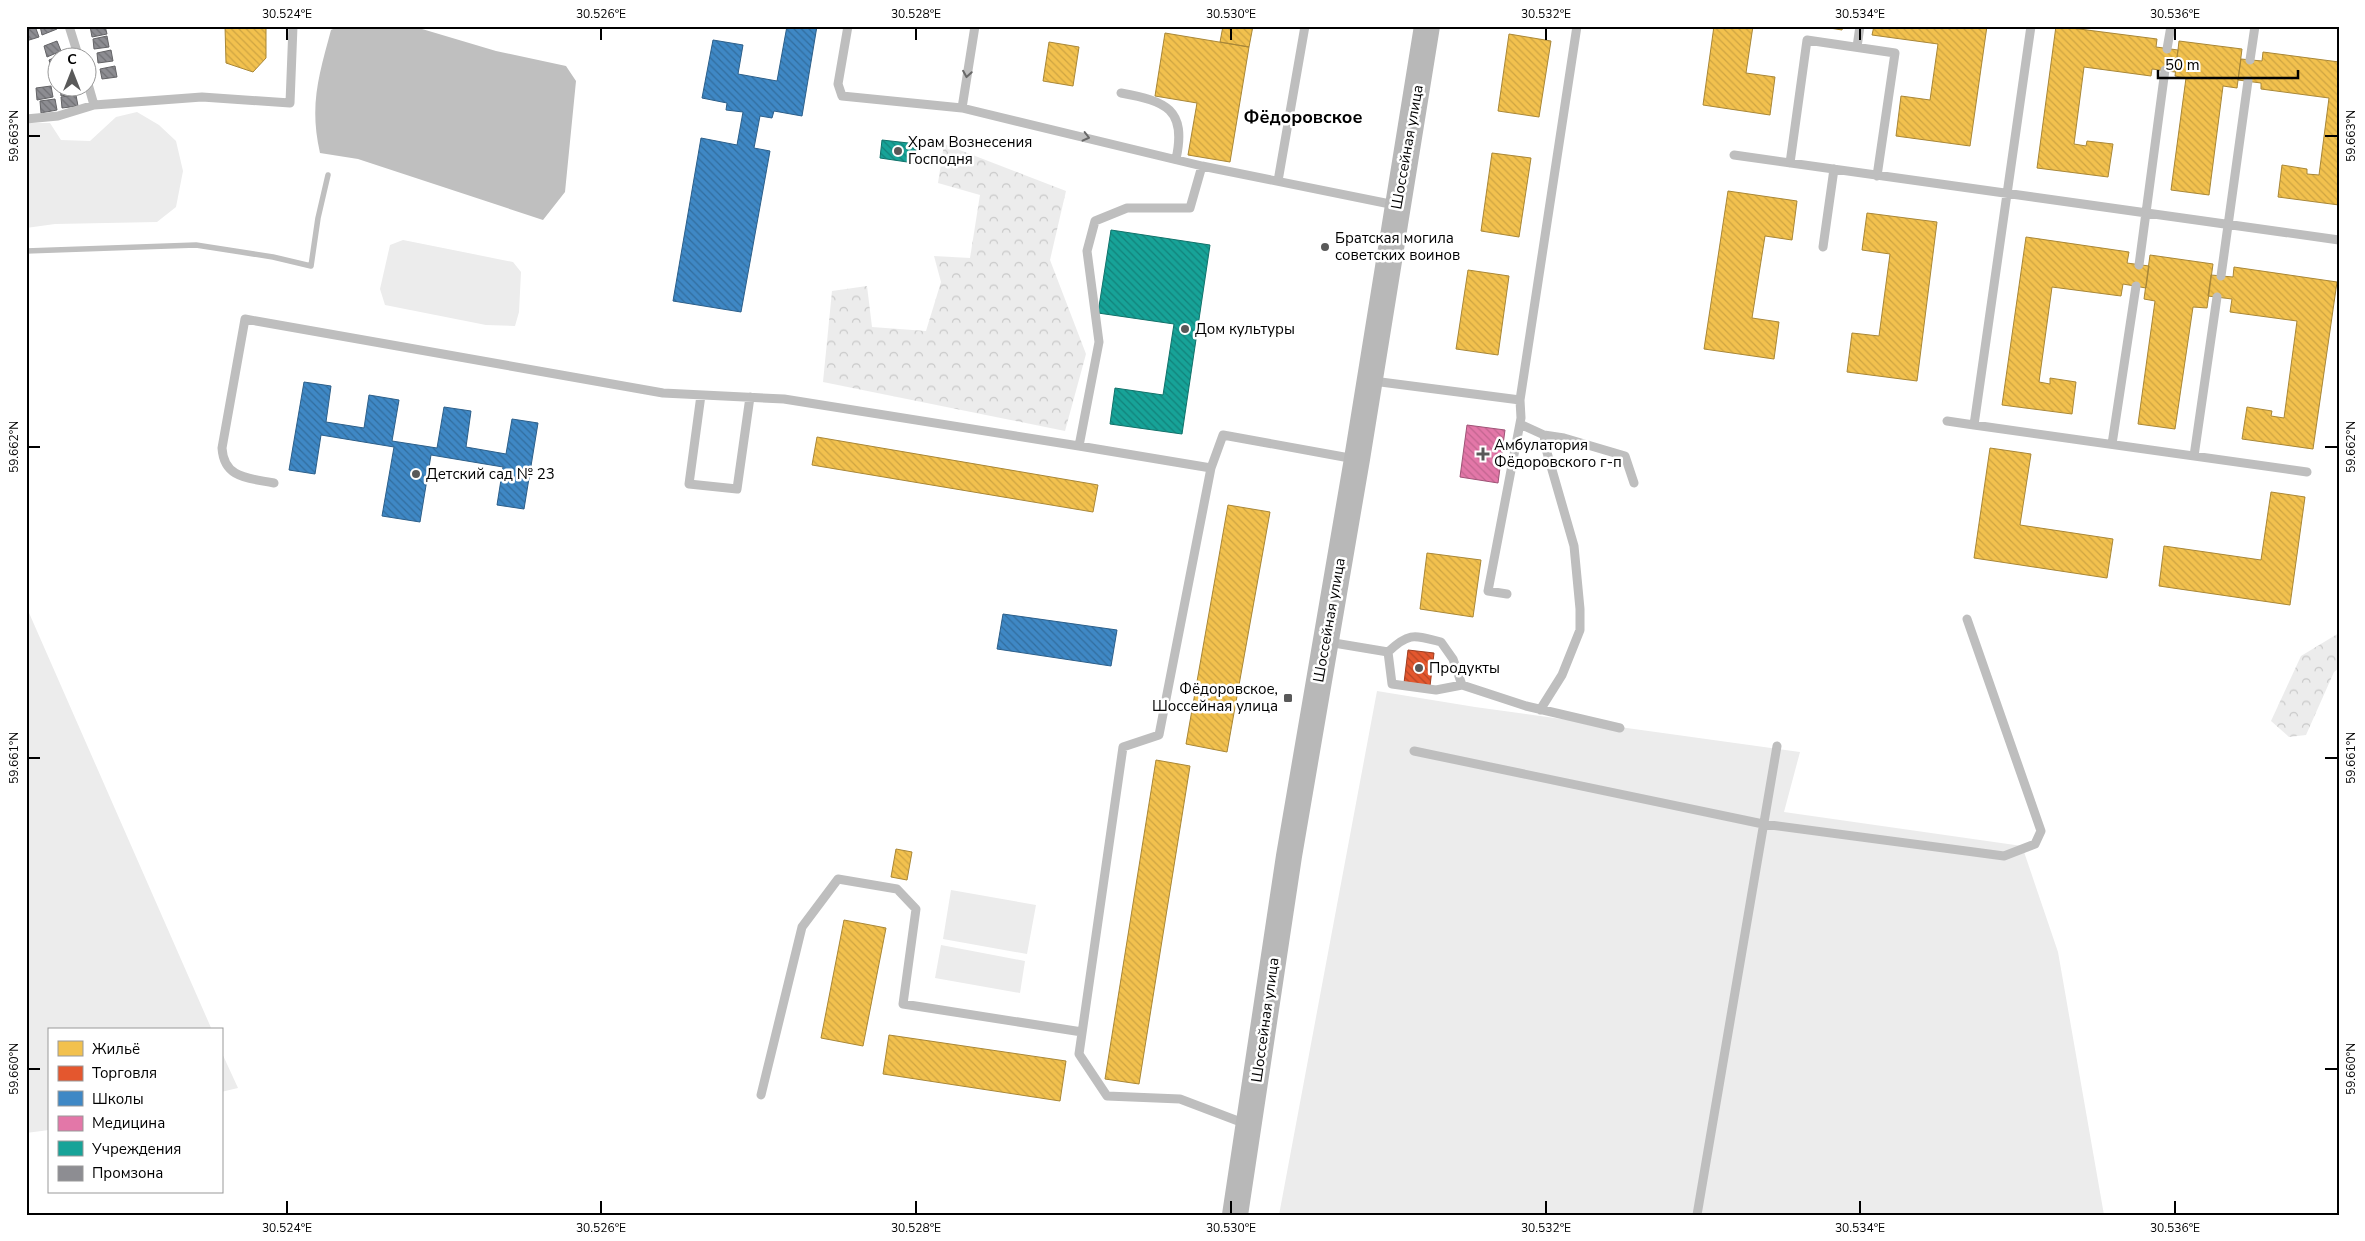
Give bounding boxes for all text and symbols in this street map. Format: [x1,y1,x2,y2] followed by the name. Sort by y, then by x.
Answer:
[262,6,312,22] text: 30.524°E
[576,6,626,22] text: 30.526°E
[891,6,941,22] text: 30.528°E
[1206,6,1256,22] text: 30.530°E
[1521,6,1571,22] text: 30.532°E
[1835,6,1885,22] text: 30.534°E
[2150,6,2200,22] text: 30.536°E
[48,48,98,98] north arrow
[2158,48,2298,80] scale bar
[67,50,77,69] text: С
[2165,55,2200,75] text: 50 m
[963,70,973,79] one-way arrow
[1386,83,1428,211] street label: Шоссейная улица
[1243,105,1363,129] district label: Фёдоровское
[6,110,22,162] text: 59.663°N
[2343,110,2359,162] text: 59.663°N
[1082,131,1091,142] one-way arrow
[908,132,1032,169] place label: Храм Вознесения Господня
[892,145,904,157] marker: Храм Вознесения Господня
[1335,228,1460,265] place label: Братская могила советских воинов
[1319,241,1331,253] marker: Братская могила советских воинов
[1195,319,1295,339] place label: Дом культуры
[1179,323,1191,335] marker: Дом культуры
[6,421,22,473] text: 59.662°N
[2343,421,2359,473] text: 59.662°N
[1494,435,1622,472] place label: Амбулатория Фёдоровского г-п
[1476,447,1490,461] marker: Амбулатория Фёдоровского г-п
[426,464,555,484] place label: Детский сад № 23
[410,468,422,480] marker: Детский сад № 23
[1308,556,1350,684] street label: Шоссейная улица
[1429,658,1500,678] place label: Продукты
[1413,662,1425,674] marker: Продукты
[1152,679,1278,716] place label: Фёдоровское, Шоссейная улица
[1282,692,1294,704] marker: Фёдоровское, Шоссейная улица
[6,732,22,784] text: 59.661°N
[2343,732,2359,784] text: 59.661°N
[1246,956,1284,1084] street label: Шоссейная улица
[48,1028,222,1194] legend
[92,1039,140,1059] text: Жильё
[6,1043,22,1095] text: 59.660°N
[2343,1043,2359,1095] text: 59.660°N
[92,1063,157,1083] text: Торговля
[92,1089,144,1109] text: Школы
[92,1113,165,1133] text: Медицина
[91,1139,181,1159] text: Учреждения
[92,1163,163,1183] text: Промзона
[262,1220,312,1236] text: 30.524°E
[576,1220,626,1236] text: 30.526°E
[891,1220,941,1236] text: 30.528°E
[1206,1220,1256,1236] text: 30.530°E
[1521,1220,1571,1236] text: 30.532°E
[1835,1220,1885,1236] text: 30.534°E
[2150,1220,2200,1236] text: 30.536°E

